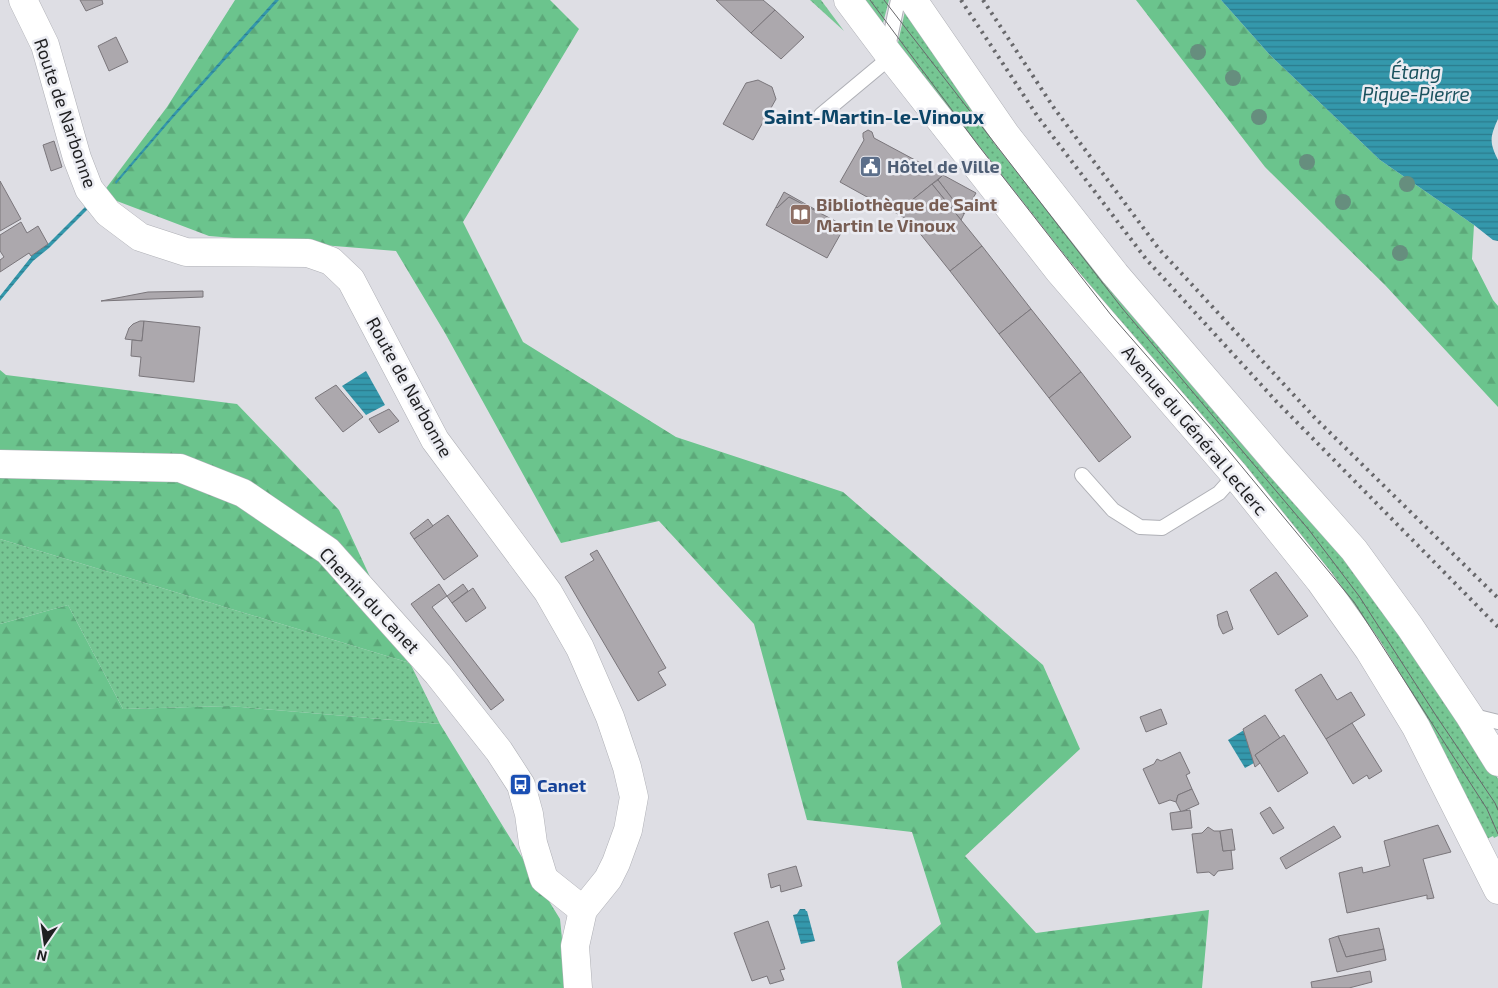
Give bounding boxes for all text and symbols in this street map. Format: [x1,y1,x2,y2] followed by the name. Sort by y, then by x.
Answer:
[30,35,102,191] street label: Route de Narbonne
[1362,60,1470,105] water label: Étang Pique-Pierre
[764,104,985,128] district label: Saint-Martin-le-Vinoux
[859,154,883,178] public building icon: Hôtel de Ville
[887,155,1000,177] place label: Hôtel de Ville
[816,193,998,236] place label: Bibliothèque de Saint Martin le Vinoux
[788,202,812,226] library icon: Bibliothèque de Saint Martin le Vinoux
[362,313,458,461] street label: Route de Narbonne
[1118,341,1272,519] street label: Avenue du Général Leclerc
[315,542,425,658] street label: Chemin du Canet
[509,773,533,797] bus stop icon: Canet
[537,774,587,796] place label: Canet
[20,918,70,968] north arrow
[35,947,49,966] text: N

